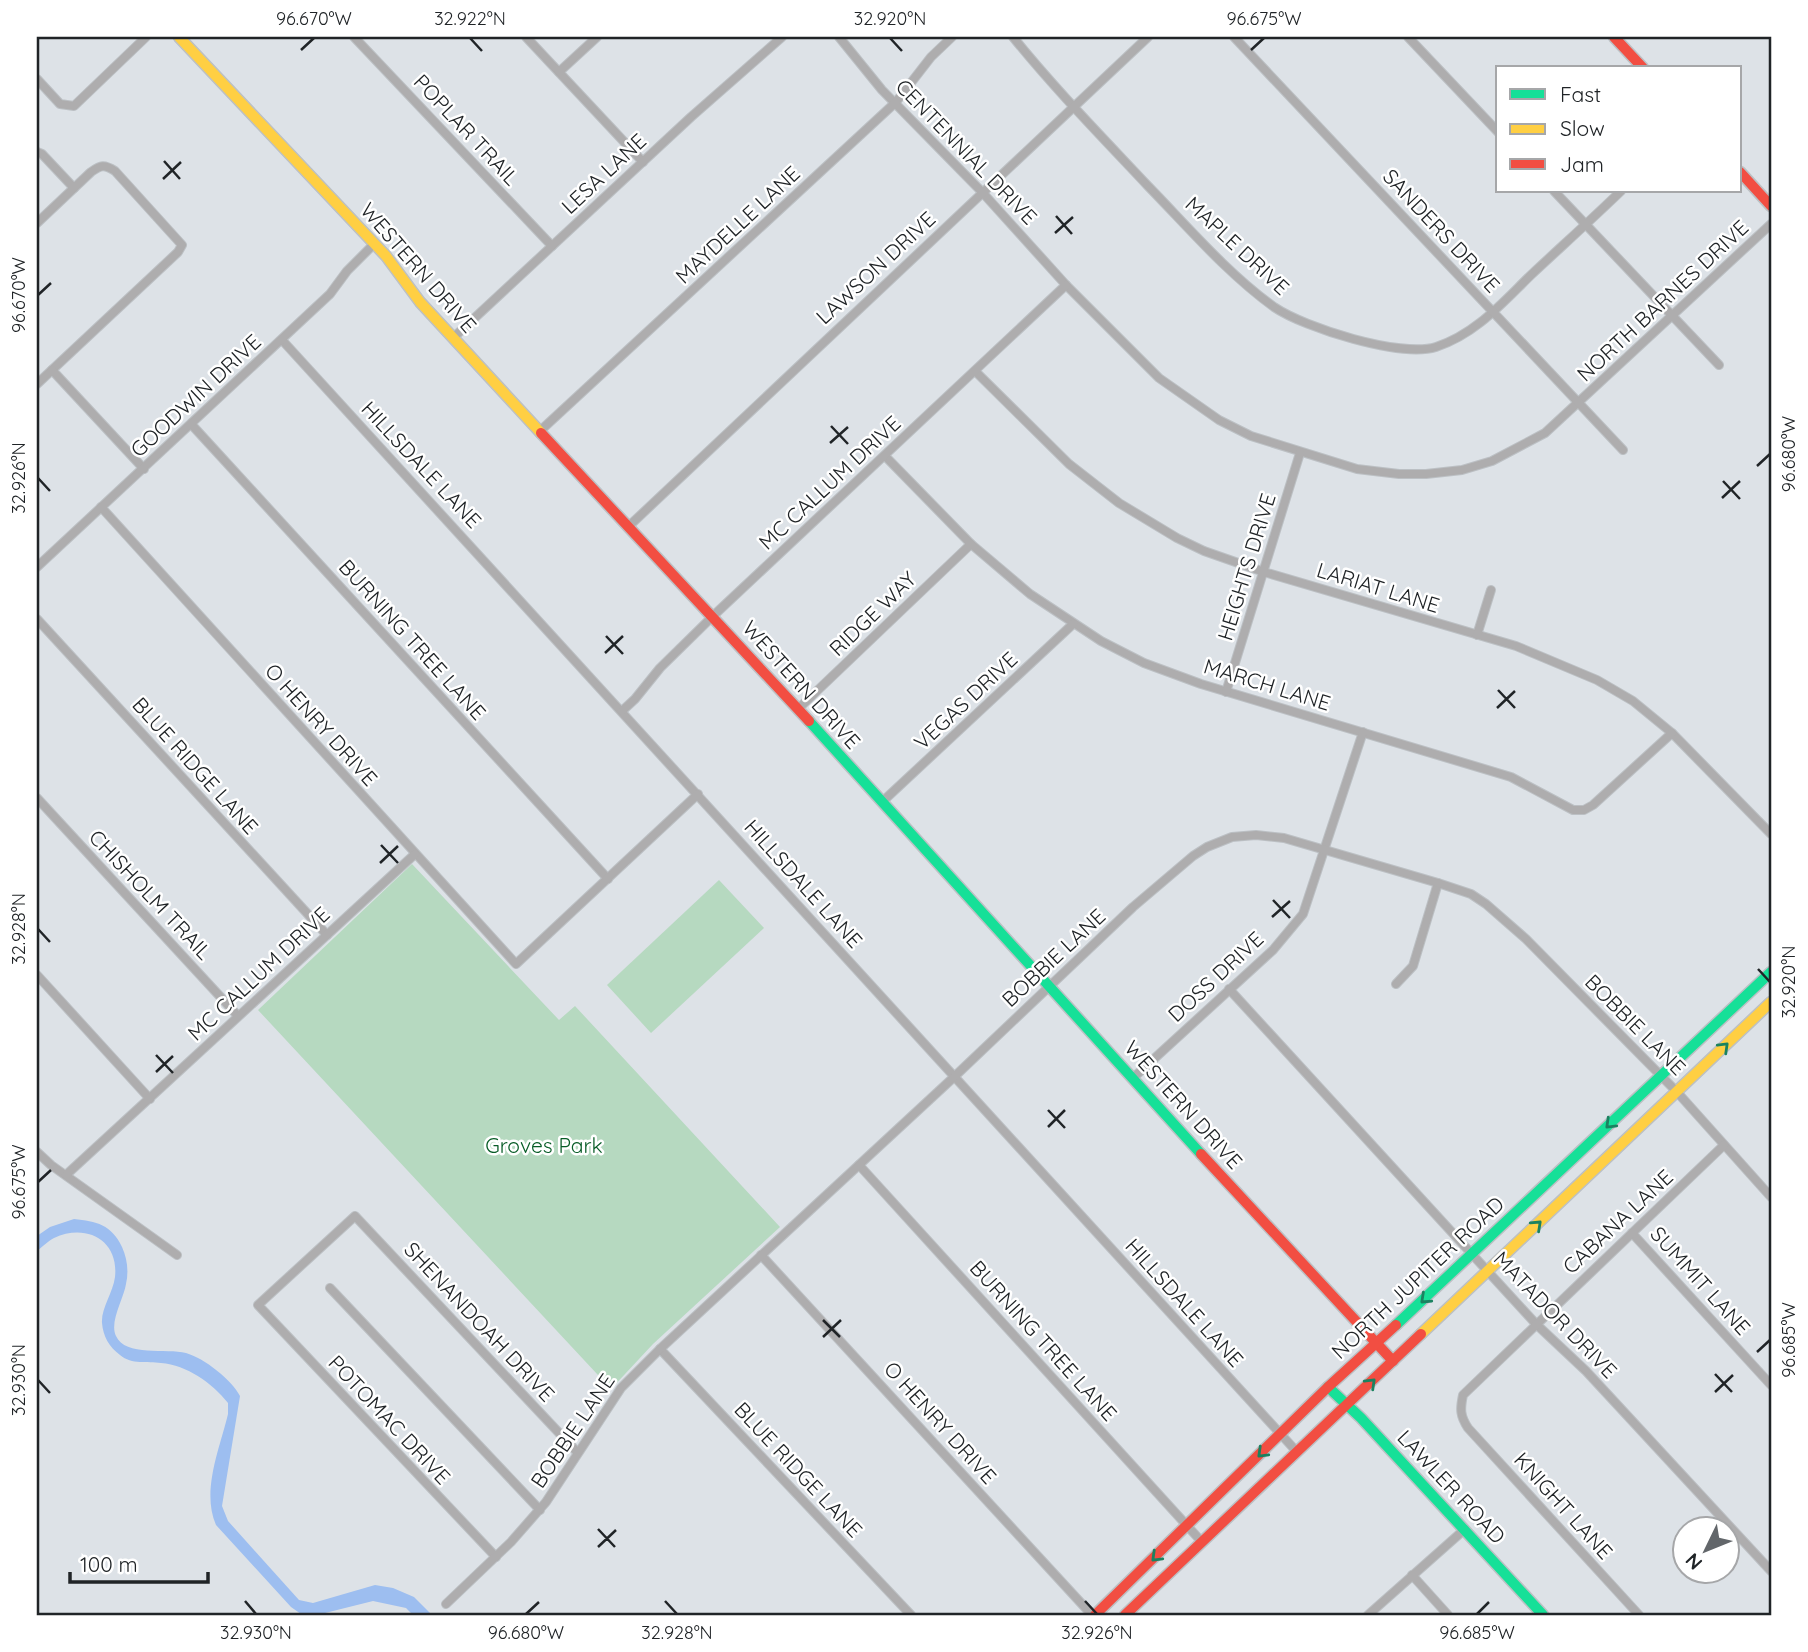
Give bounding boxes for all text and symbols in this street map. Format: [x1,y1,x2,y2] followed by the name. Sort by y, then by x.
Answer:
[276,7,352,30] text: 96.670°W
[434,7,506,30] text: 32.922°N
[854,7,926,30] text: 32.920°N
[1226,7,1302,30] text: 96.675°W
[1496,66,1742,192] legend
[409,68,525,190] street label: POPLAR TRAIL
[891,73,1043,229] street label: CENTENNIAL DRIVE
[1560,81,1601,107] text: Fast
[1560,115,1605,141] text: Slow
[556,128,651,219] street label: LESA LANE
[1560,151,1604,177] text: Jam
[670,160,805,289] street label: MAYDELLE LANE
[1378,163,1506,298] street label: SANDERS DRIVE
[1180,191,1295,300] street label: MAPLE DRIVE
[355,197,482,338] street label: WESTERN DRIVE
[810,205,940,329] street label: LAWSON DRIVE
[1571,214,1753,387] street label: NORTH BARNES DRIVE
[7,257,30,333] text: 96.670°W
[125,328,266,462] street label: GOODWIN DRIVE
[356,396,487,533] street label: HILLSDALE LANE
[753,410,906,555] street label: MC CALLUM DRIVE
[1777,416,1800,492] text: 96.680°W
[7,442,30,514] text: 32.926°N
[1211,490,1281,643] street label: HEIGHTS DRIVE
[334,554,492,725] street label: BURNING TREE LANE
[1314,556,1443,618] street label: LARIAT LANE
[823,565,921,661] street label: RIDGE WAY
[737,615,866,754] street label: WESTERN DRIVE
[908,646,1022,755] street label: VEGAS DRIVE
[1201,652,1334,716] street label: MARCH LANE
[260,658,383,791] street label: O HENRY DRIVE
[127,691,264,839] street label: BLUE RIDGE LANE
[739,814,868,953] street label: HILLSDALE LANE
[84,824,218,965] street label: CHISHOLM TRAIL
[7,893,30,965] text: 32.928°N
[182,901,335,1046] street label: MC CALLUM DRIVE
[996,903,1110,1012] street label: BOBBIE LANE
[1162,926,1268,1027] street label: DOSS DRIVE
[1777,946,1800,1018] text: 32.920°N
[1580,968,1692,1080] street label: BOBBIE LANE
[1119,1035,1248,1174] street label: WESTERN DRIVE
[1716,1043,1729,1055] one-way arrow
[1605,1115,1618,1128] one-way arrow
[485,1132,603,1158] park label: Groves Park
[7,1144,30,1220] text: 96.675°W
[1557,1164,1678,1279] street label: CABANA LANE
[1326,1191,1509,1364] street label: NORTH JUPITER ROAD
[1529,1220,1542,1233] one-way arrow
[1645,1221,1756,1340] street label: SUMMIT LANE
[1120,1233,1249,1372] street label: HILLSDALE LANE
[399,1236,560,1407] street label: SHENANDOAH DRIVE
[1489,1245,1623,1383] street label: MATADOR DRIVE
[965,1255,1123,1426] street label: BURNING TREE LANE
[1420,1291,1433,1303] one-way arrow
[1777,1302,1800,1378] text: 96.685°W
[7,1344,30,1416] text: 32.930°N
[323,1349,456,1489] street label: POTOMAC DRIVE
[879,1356,1002,1489] street label: O HENRY DRIVE
[524,1368,620,1492] street label: BOBBIE LANE
[1362,1378,1375,1391] one-way arrow
[729,1396,868,1542] street label: BLUE RIDGE LANE
[1392,1424,1511,1549] street label: LAWLER ROAD
[1257,1444,1270,1457] one-way arrow
[1509,1447,1619,1564] street label: KNIGHT LANE
[1672,1516,1742,1586] north arrow
[70,1540,208,1584] scale bar
[1151,1548,1164,1561] one-way arrow
[1680,1548,1707,1575] text: N
[80,1551,138,1577] text: 100 m
[220,1621,292,1644] text: 32.930°N
[488,1621,564,1644] text: 96.680°W
[641,1621,713,1644] text: 32.928°N
[1061,1621,1133,1644] text: 32.926°N
[1439,1621,1515,1644] text: 96.685°W

